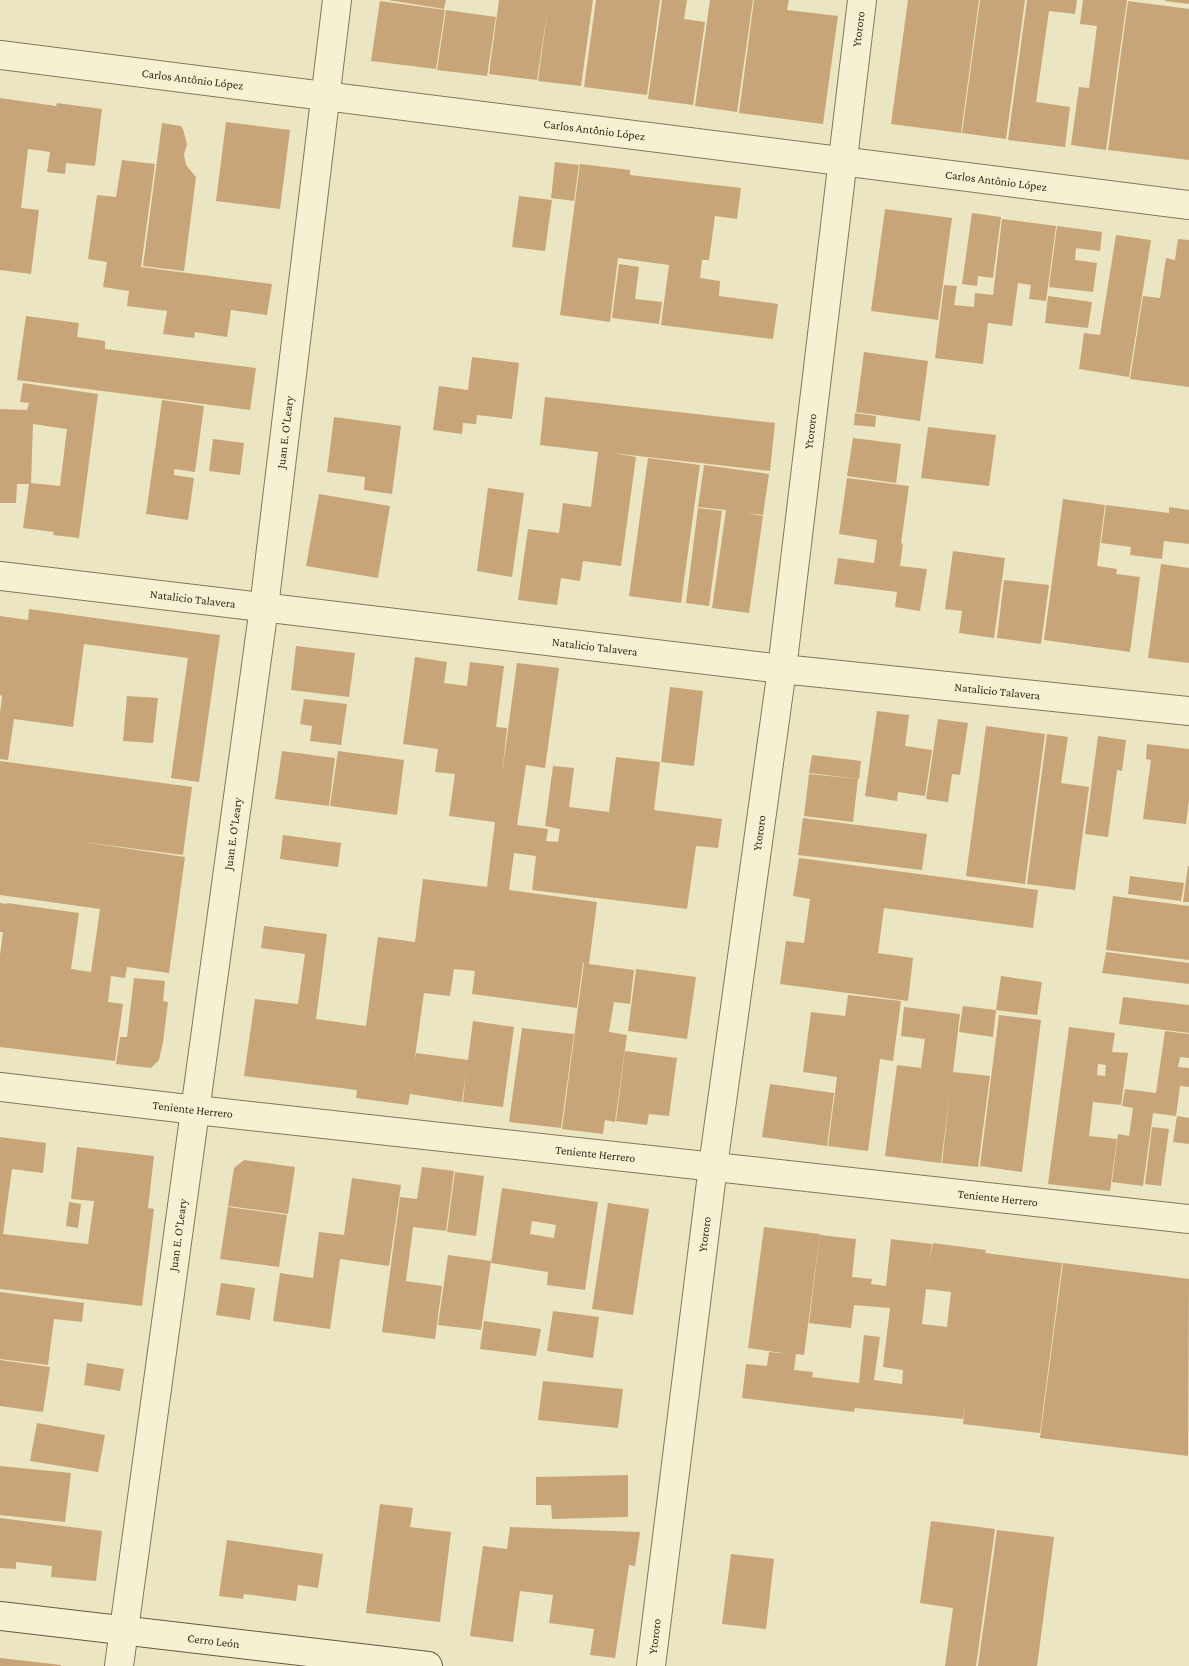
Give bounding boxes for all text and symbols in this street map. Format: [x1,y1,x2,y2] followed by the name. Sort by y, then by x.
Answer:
[849,11,868,48] street label: Ytororo
[141,66,244,93] street label: Carlos Antônio López
[543,117,646,143] street label: Carlos Antônio López
[944,167,1048,194] street label: Carlos Antônio López
[274,394,296,470] street label: Juan E. O'Leary
[801,413,819,450] street label: Ytororo
[149,587,237,611] street label: Natalicio Talavera
[551,635,639,659] street label: Natalicio Talavera
[954,680,1041,703] street label: Natalicio Talavera
[221,796,245,872] street label: Juan E. O'Leary
[750,814,769,852] street label: Ytororo
[152,1098,234,1121] street label: Teniente Herrero
[554,1142,636,1165] street label: Teniente Herrero
[957,1187,1039,1209] street label: Teniente Herrero
[166,1197,190,1273] street label: Juan E. O'Leary
[695,1216,714,1253] street label: Ytororo
[646,1618,664,1655] street label: Ytororo
[187,1631,241,1651] street label: Cerro León

